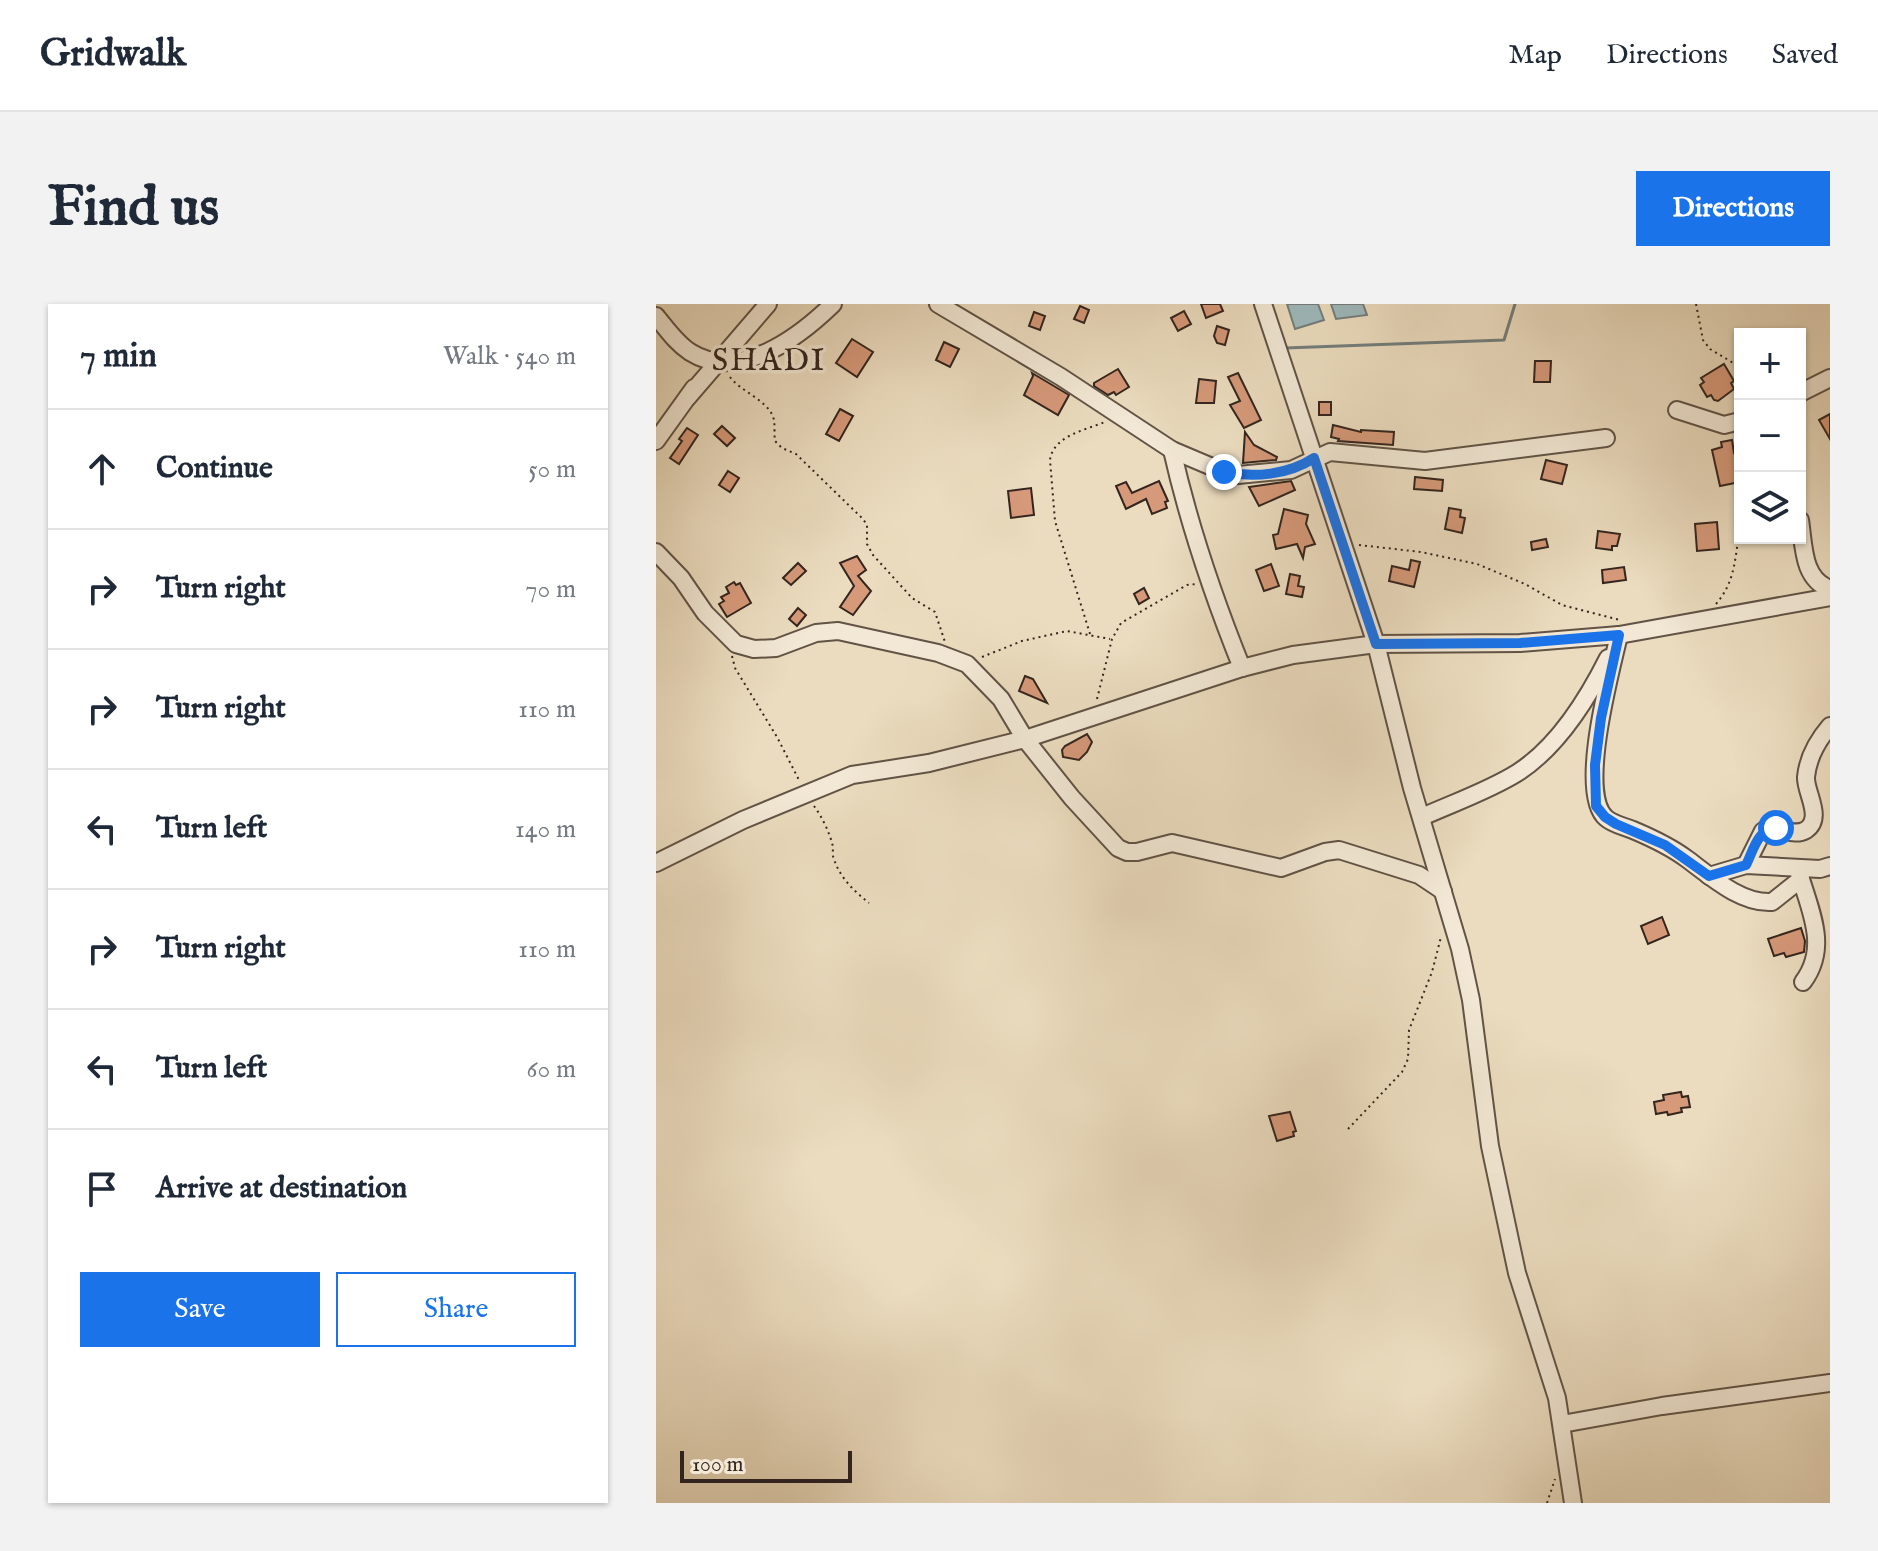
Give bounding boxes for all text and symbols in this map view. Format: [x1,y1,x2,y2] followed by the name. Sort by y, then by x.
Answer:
[40,31,186,79] text: Gridwalk
[1508,38,1562,73] text: Map
[1606,38,1728,73] text: Directions
[1772,38,1838,73] text: Saved
[1636,171,1830,246] button: Directions
[48,173,219,244] text: Find us
[1734,328,1806,544] map controls
[1734,328,1806,400] button: +
[80,335,157,378] text: 7 min
[443,340,576,373] text: Walk · 540 m
[712,341,826,382] district label: SHADI
[1734,400,1806,472] button: −
[80,447,124,491] icon: ahead
[156,450,273,488] text: Continue
[528,453,576,486] text: 50 m
[1206,454,1242,490] route end
[1734,472,1806,544] button: layers
[80,567,124,611] icon: right
[156,570,286,608] text: Turn right
[525,573,576,606] text: 70 m
[80,687,124,731] icon: right
[156,690,286,728] text: Turn right
[518,693,576,726] text: 110 m
[80,807,124,851] icon: left
[156,810,267,848] text: Turn left
[1758,810,1794,846] route start
[515,813,576,846] text: 140 m
[80,927,124,971] icon: right
[156,930,286,968] text: Turn right
[518,933,576,966] text: 110 m
[80,1047,124,1091] icon: left
[156,1050,267,1088] text: Turn left
[527,1053,576,1086] text: 60 m
[80,1167,124,1211] icon: arrive
[156,1170,407,1208] text: Arrive at destination
[80,1272,320,1347] button: Save
[336,1272,576,1347] button: Share
[680,1447,852,1483] scale bar
[692,1451,744,1479] text: 100 m

